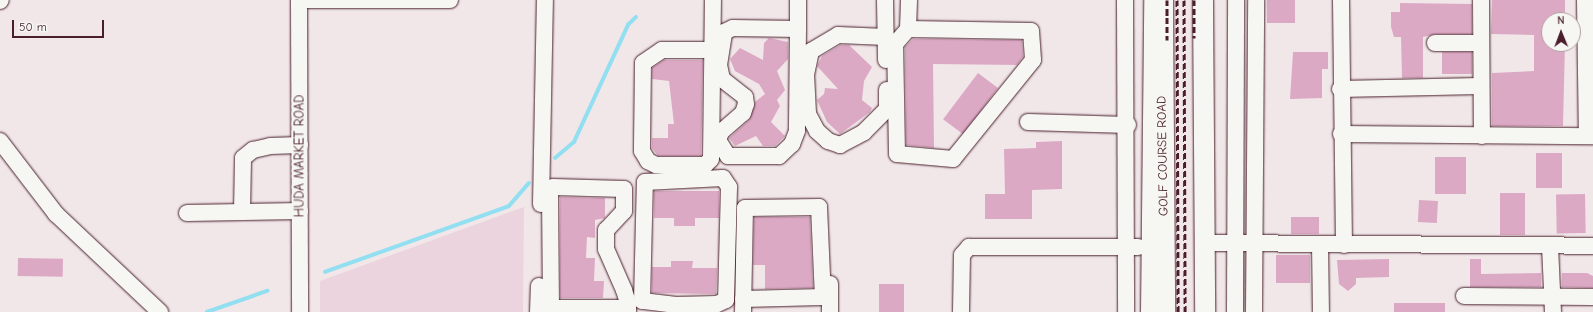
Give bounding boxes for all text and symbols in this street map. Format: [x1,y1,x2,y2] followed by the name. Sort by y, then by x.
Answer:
[14,12,106,38] scale bar
[1541,12,1581,52] north arrow
[1557,14,1565,27] text: N
[19,20,47,34] text: 50 m
[292,95,308,217] street label: HUDA MARKET ROAD
[1154,96,1172,216] street label: GOLF COURSE ROAD

